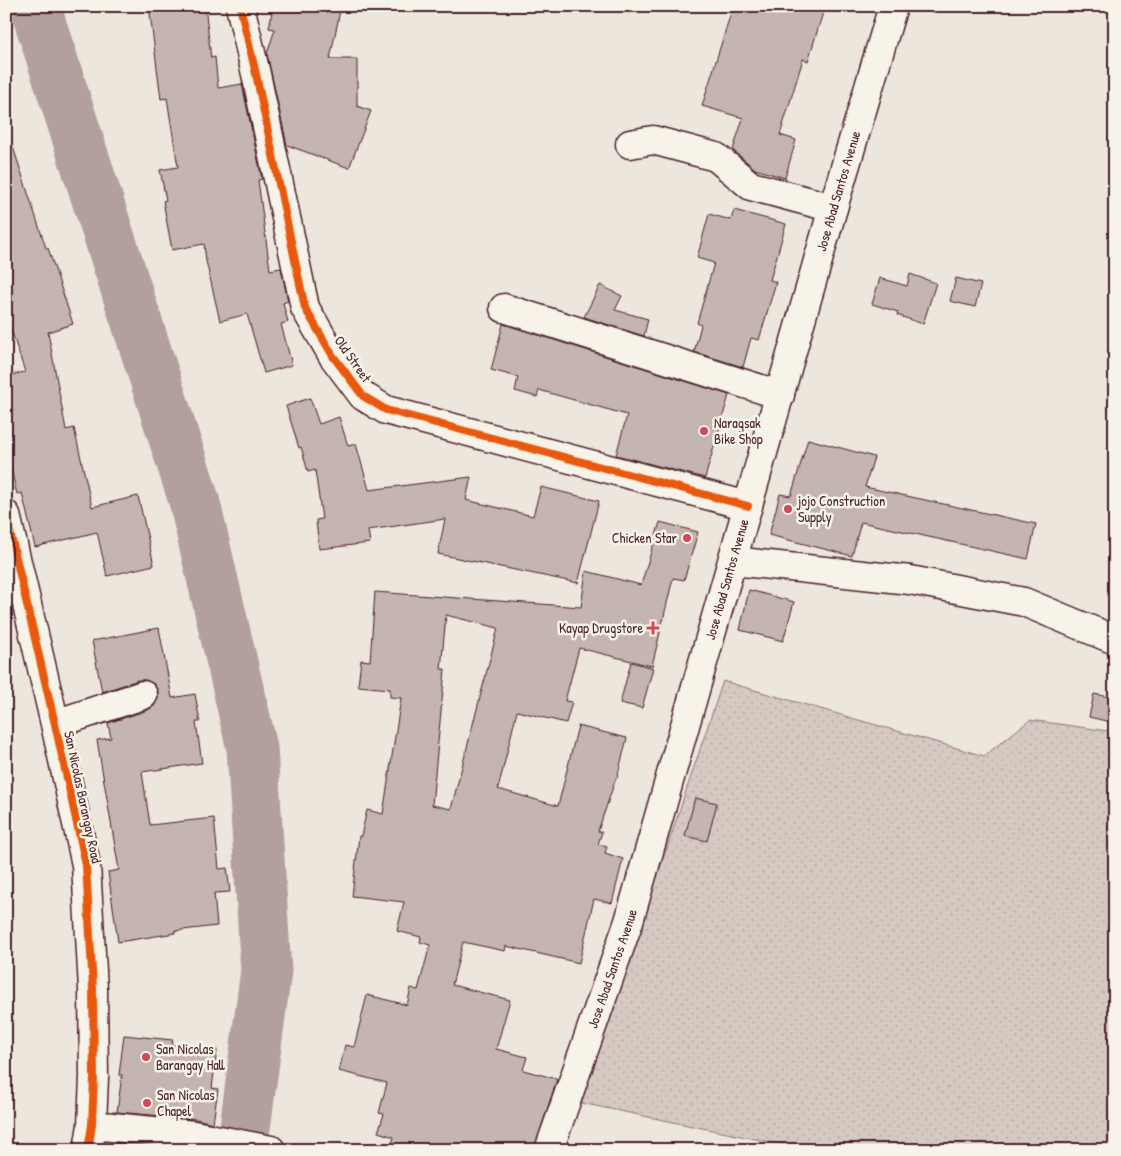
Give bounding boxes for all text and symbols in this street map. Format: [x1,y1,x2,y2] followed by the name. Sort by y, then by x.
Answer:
[811,128,865,253] street label: Jose Abad Santos Avenue
[330,332,376,386] street label: Old Street
[714,413,763,449] place label: Naragsak Bike Shop
[698,425,710,437] marker: Naragsak Bike Shop
[796,491,885,527] place label: jojo Construction Supply
[782,503,794,515] marker: jojo Construction Supply
[700,516,753,642] street label: Jose Abad Santos Avenue
[612,528,678,547] place label: Chicken Star
[681,532,693,544] marker: Chicken Star
[559,618,643,638] place label: Kayap Drugstore
[647,622,659,634] marker: Kayap Drugstore
[59,729,107,865] street label: San Nicolas Barangay Road
[582,906,641,1031] street label: Jose Abad Santos Avenue
[156,1039,226,1075] place label: San Nicolas Barangay Hall
[140,1051,152,1063] marker: San Nicolas Barangay Hall
[157,1085,215,1121] place label: San Nicolas Chapel
[141,1097,153,1109] marker: San Nicolas Chapel

